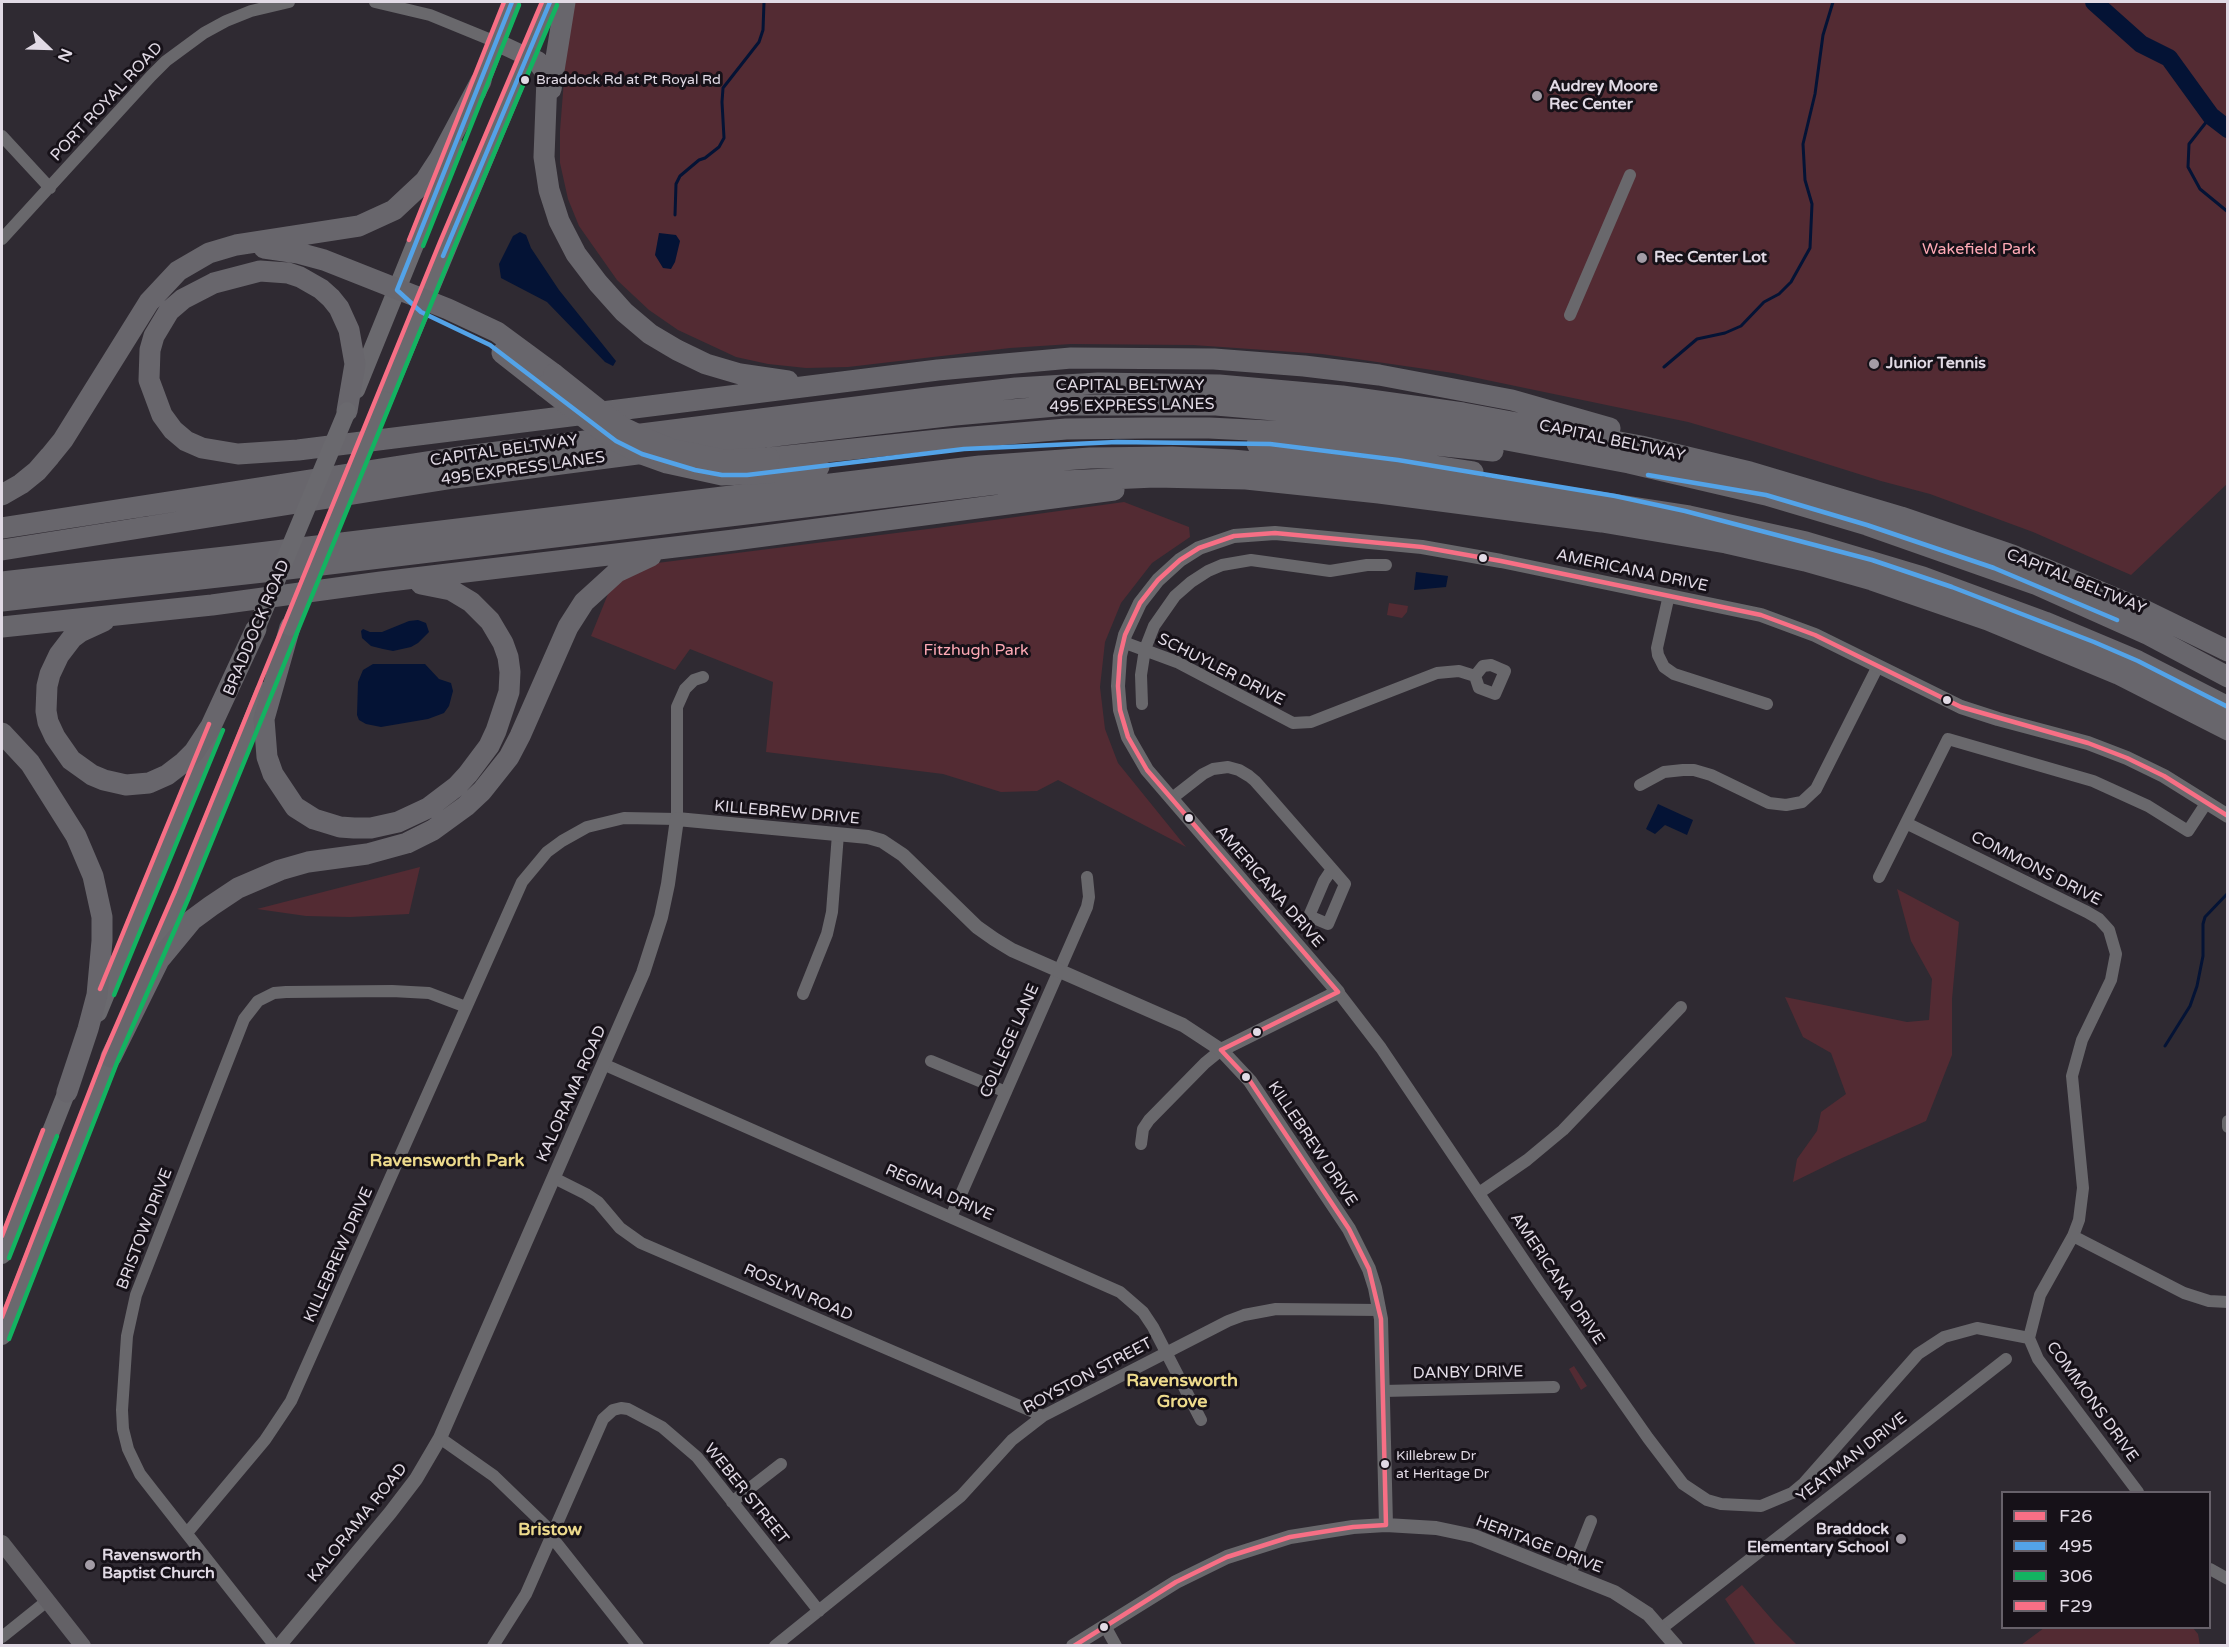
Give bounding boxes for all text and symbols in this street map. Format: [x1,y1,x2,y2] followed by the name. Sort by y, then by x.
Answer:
[18,18,78,78] north arrow
[47,39,167,165] street label: PORT ROYAL ROAD
[53,45,76,65] text: N
[536,72,721,88] place label: Braddock Rd at Pt Royal Rd
[519,74,531,86] marker: Braddock Rd at Pt Royal Rd
[1549,77,1658,115] place label: Audrey Moore Rec Center
[1530,89,1544,103] marker: Audrey Moore Rec Center
[1922,240,2036,260] park label: Wakefield Park
[1654,248,1767,268] place label: Rec Center Lot
[1635,251,1649,265] marker: Rec Center Lot
[1886,354,1986,374] place label: Junior Tennis
[1867,357,1881,371] marker: Junior Tennis
[1056,376,1204,396] street label: CAPITAL BELTWAY
[1049,395,1215,417] street label: 495 EXPRESS LANES
[1537,416,1687,466] street label: CAPITAL BELTWAY
[429,431,579,471] street label: CAPITAL BELTWAY
[440,448,606,490] street label: 495 EXPRESS LANES
[2003,545,2149,619] street label: CAPITAL BELTWAY
[1554,546,1710,596] street label: AMERICANA DRIVE
[1477,552,1489,564] unlabelled marker
[220,557,294,699] street label: BRADDOCK ROAD
[1154,630,1288,710] street label: SCHUYLER DRIVE
[923,641,1029,661] park label: Fitzhugh Park
[1941,694,1953,706] unlabelled marker
[713,797,861,829] street label: KILLEBREW DRIVE
[1183,812,1195,824] unlabelled marker
[1211,822,1327,952] street label: AMERICANA DRIVE
[1968,828,2104,910] street label: COMMONS DRIVE
[976,981,1044,1101] street label: COLLEGE LANE
[533,1023,611,1165] street label: KALORAMA ROAD
[1251,1026,1263,1038] unlabelled marker
[1240,1071,1252,1083] unlabelled marker
[1263,1078,1361,1210] street label: KILLEBREW DRIVE
[370,1150,524,1172] district label: Ravensworth Park
[882,1161,996,1225] street label: REGINA DRIVE
[113,1166,177,1292] street label: BRISTOW DRIVE
[300,1184,378,1326] street label: KILLEBREW DRIVE
[1506,1209,1608,1349] street label: AMERICANA DRIVE
[740,1260,856,1326] street label: ROSLYN ROAD
[1020,1334,1156,1418] street label: ROYSTON STREET
[2042,1338,2142,1466] street label: COMMONS DRIVE
[1412,1362,1524,1384] street label: DANBY DRIVE
[1126,1370,1238,1412] district label: Ravensworth Grove
[1793,1409,1911,1507] street label: YEATMAN DRIVE
[700,1440,792,1548] street label: WEBER STREET
[1396,1448,1489,1480] place label: Killebrew Dr at Heritage Dr
[1379,1458,1391,1470] marker: Killebrew Dr at Heritage Dr
[304,1460,412,1586] street label: KALORAMA ROAD
[2001,1491,2211,1629] legend
[2059,1505,2093,1527] text: F26
[1473,1512,1605,1578] street label: HERITAGE DRIVE
[518,1519,582,1541] district label: Bristow
[1747,1520,1889,1558] place label: Braddock Elementary School
[1894,1532,1908,1546] marker: Braddock Elementary School
[2059,1535,2093,1557] text: 495
[102,1546,215,1584] place label: Ravensworth Baptist Church
[83,1558,97,1572] marker: Ravensworth Baptist Church
[2059,1565,2093,1587] text: 306
[2059,1595,2093,1617] text: F29
[1098,1621,1110,1633] unlabelled marker

